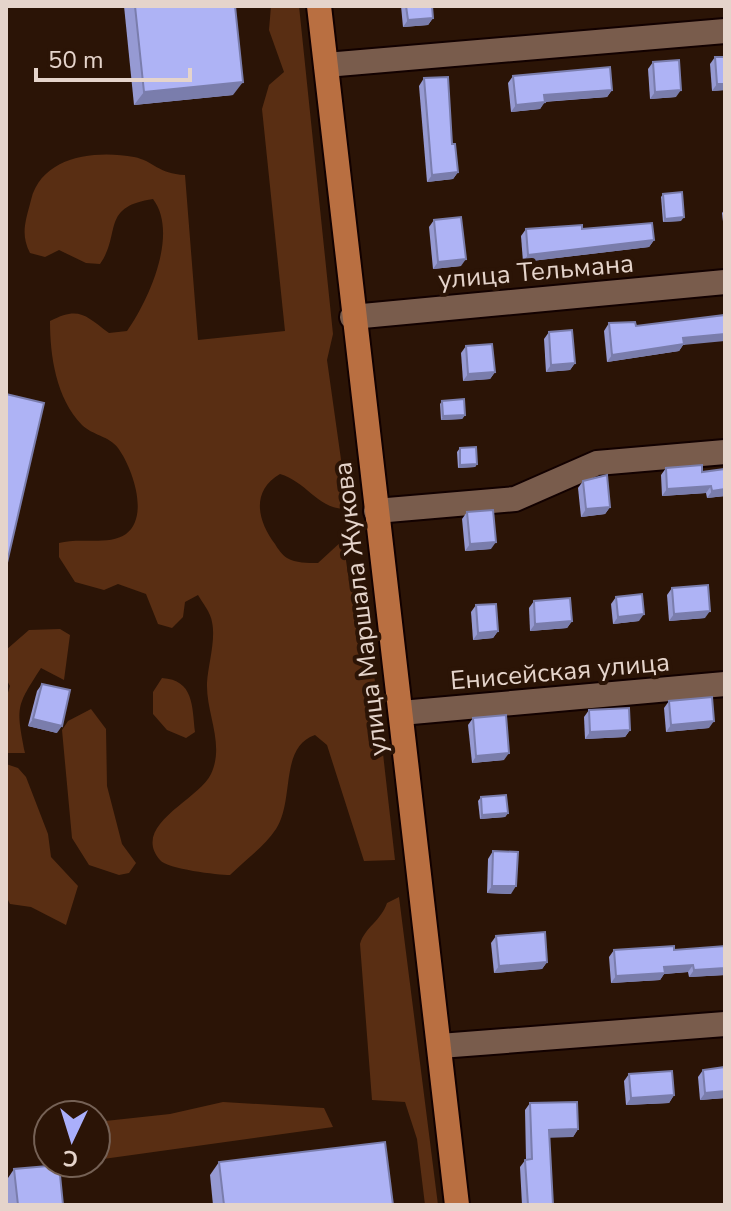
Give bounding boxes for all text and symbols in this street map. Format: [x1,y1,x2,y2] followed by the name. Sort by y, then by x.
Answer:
[36,32,190,82] scale bar
[48,44,104,76] text: 50 m
[437,246,635,297] street label: улица Тельмана
[325,460,396,758] street label: улица Маршала Жукова
[449,644,671,699] street label: Енисейская улица
[32,1099,112,1179] north arrow
[62,1142,79,1173] text: С

